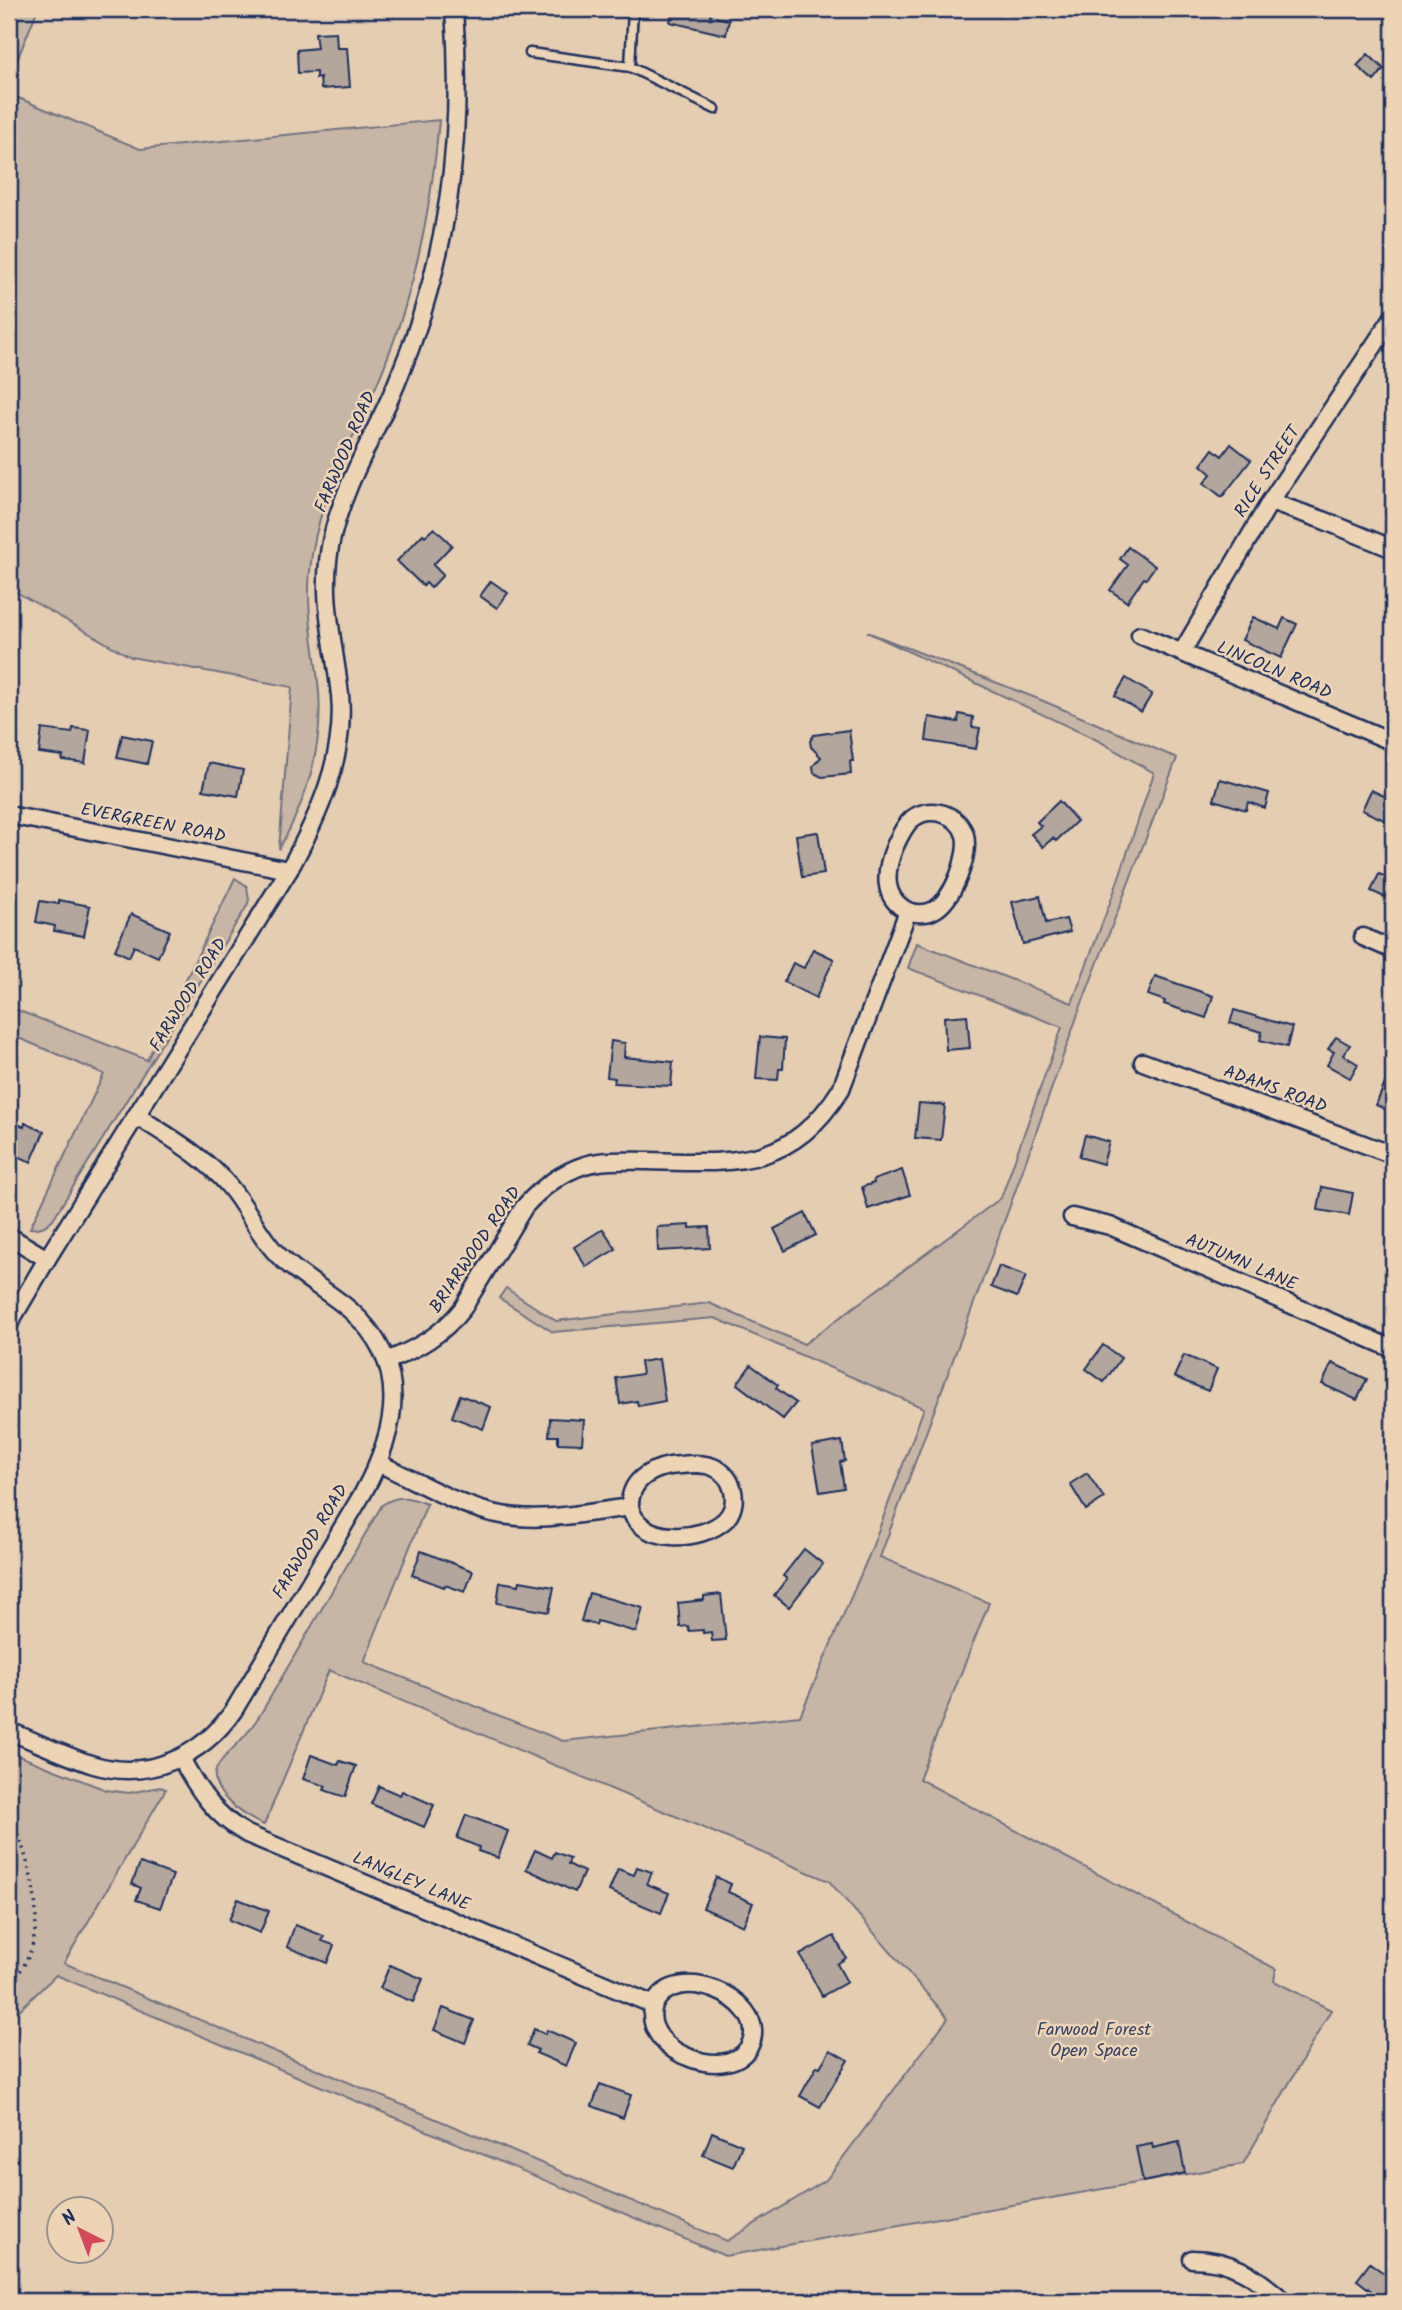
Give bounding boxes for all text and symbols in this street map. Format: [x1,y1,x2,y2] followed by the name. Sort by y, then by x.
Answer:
[307,386,385,517] street label: FARWOOD ROAD
[1227,419,1310,524] street label: RICE STREET
[1212,634,1337,708] street label: LINCOLN ROAD
[78,796,228,852] street label: EVERGREEN ROAD
[142,932,236,1058] street label: FARWOOD ROAD
[1219,1058,1331,1122] street label: ADAMS ROAD
[423,1180,530,1319] street label: BRIARWOOD ROAD
[1180,1226,1302,1300] street label: AUTUMN LANE
[265,1479,357,1605] street label: FARWOOD ROAD
[348,1844,475,1920] street label: LANGLEY LANE
[1037,2016,1152,2066] park label: Farwood Forest Open Space
[46,2194,116,2264] north arrow
[55,2204,84,2234] text: N

